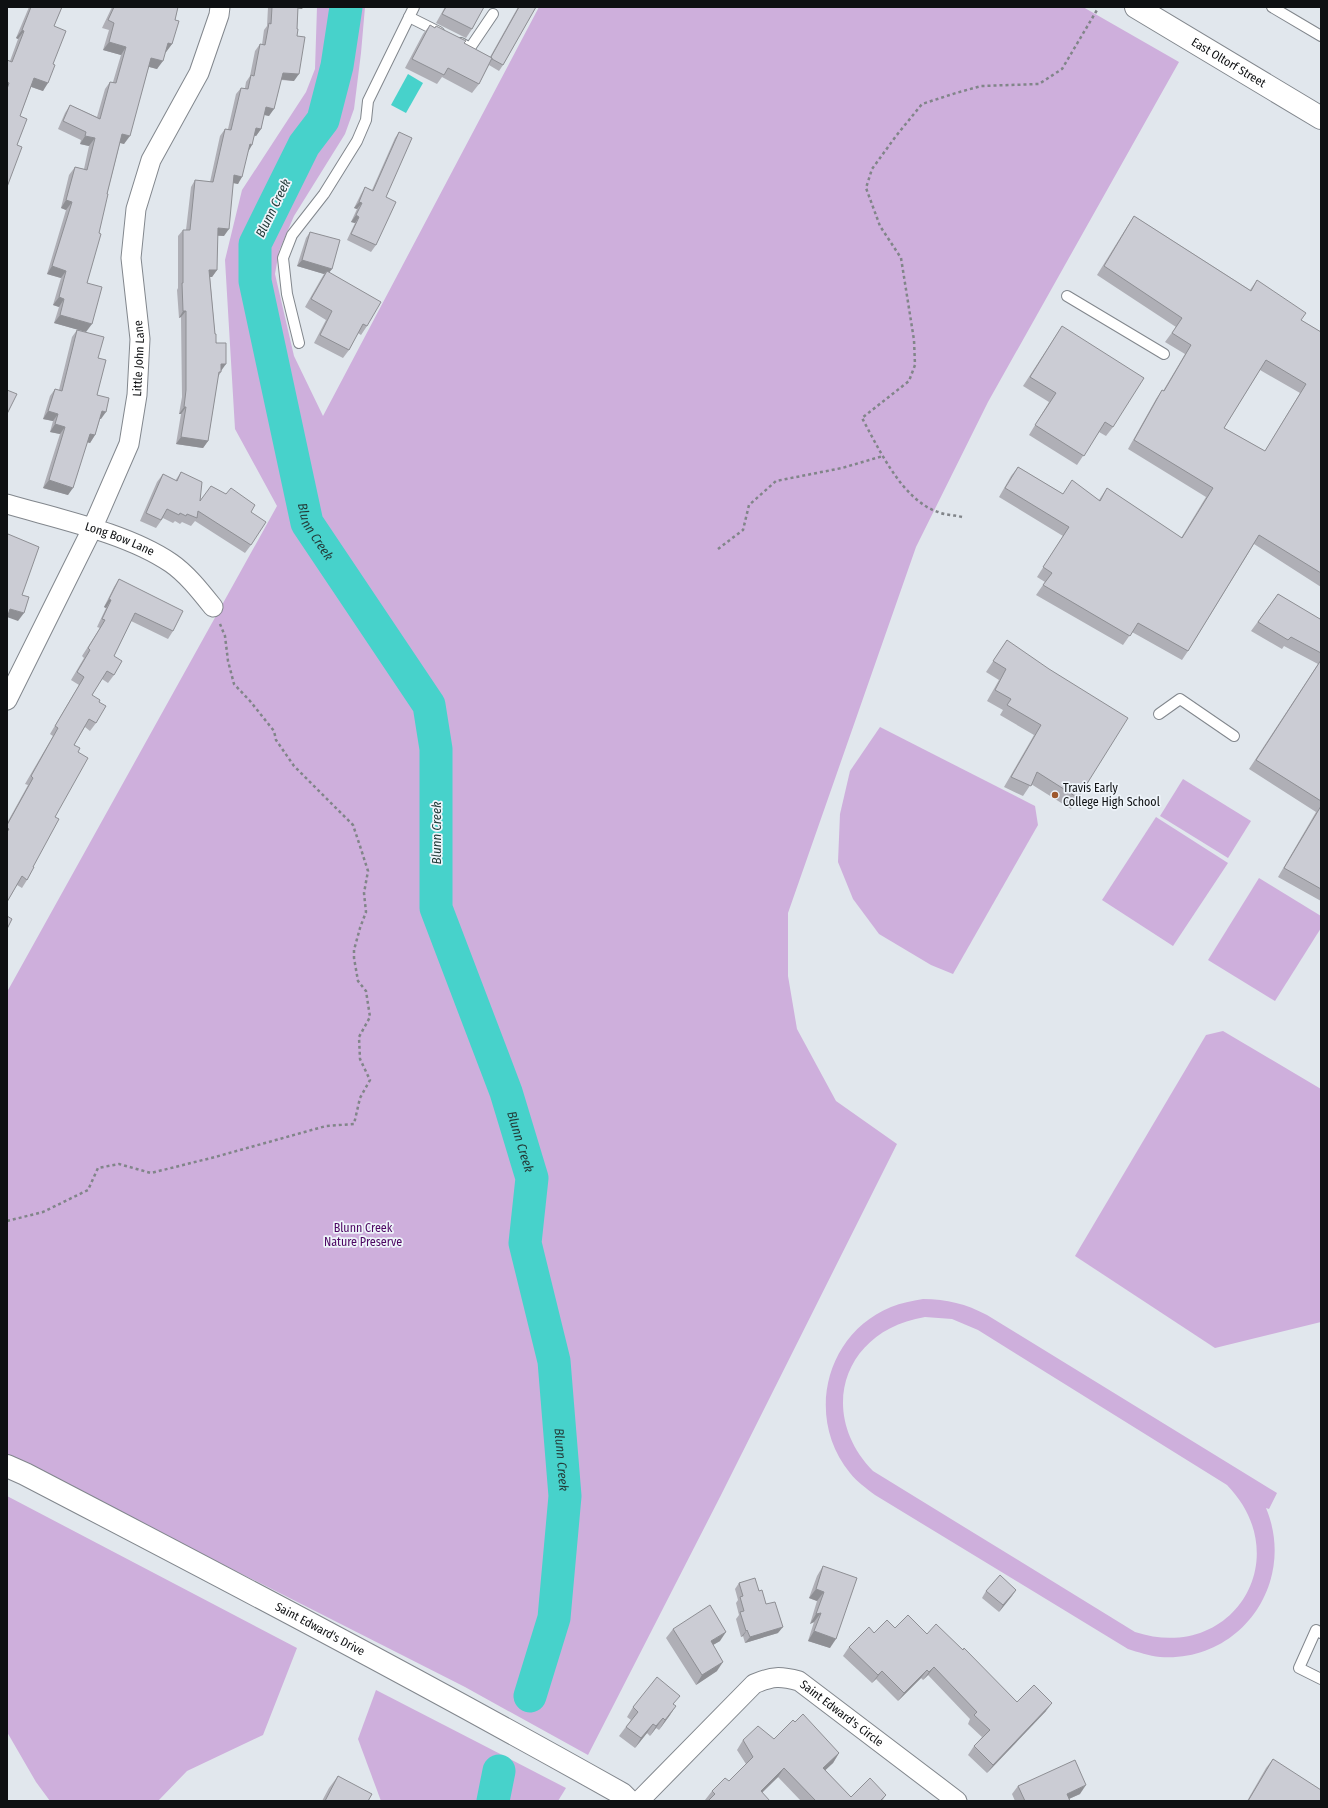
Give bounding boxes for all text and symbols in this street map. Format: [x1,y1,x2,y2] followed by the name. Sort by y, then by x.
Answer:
[1189,35,1268,90] street label: East Oltorf Street
[252,176,294,240] water label: Blunn Creek
[130,319,147,397] street label: Little John Lane
[295,501,337,563] water label: Blunn Creek
[83,519,157,559] street label: Long Bow Lane
[1063,781,1160,809] place label: Travis Early College High School
[1050,790,1060,800] marker: Travis Early College High School
[429,801,444,865] water label: Blunn Creek
[505,1109,537,1174] water label: Blunn Creek
[324,1221,402,1249] park label: Blunn Creek Nature Preserve
[552,1427,572,1492] water label: Blunn Creek
[273,1599,367,1659] street label: Saint Edward's Drive
[797,1677,886,1750] street label: Saint Edward's Circle

